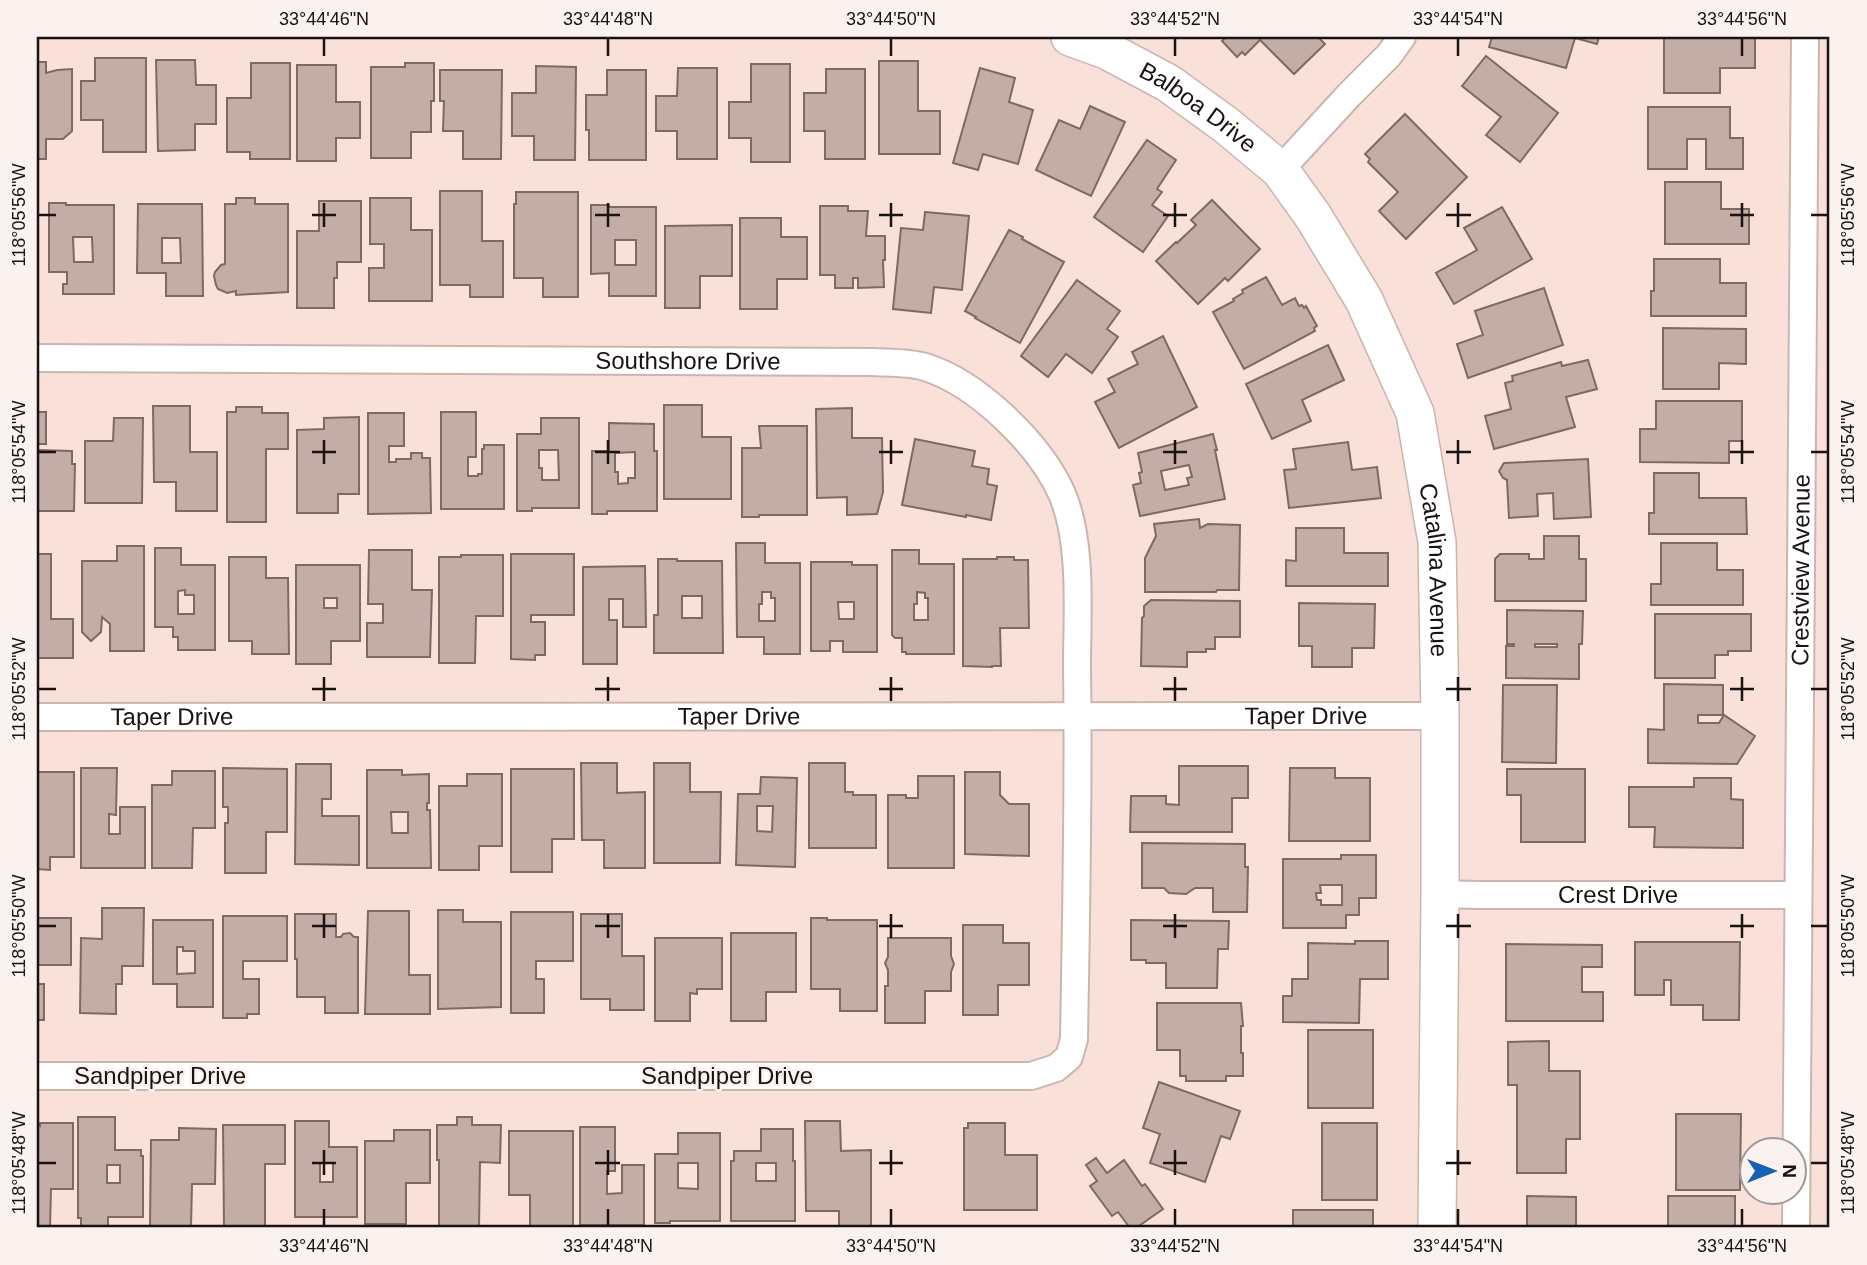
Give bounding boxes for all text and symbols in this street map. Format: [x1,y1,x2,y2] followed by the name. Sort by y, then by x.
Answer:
[279,9,369,29] text: 33°44'46"N
[563,9,653,29] text: 33°44'48"N
[846,9,936,29] text: 33°44'50"N
[1130,9,1220,29] text: 33°44'52"N
[1413,9,1503,29] text: 33°44'54"N
[1697,9,1787,29] text: 33°44'56"N
[1135,56,1262,158] street label: Balboa Drive
[9,164,29,266] text: 118°05'56"W
[1838,164,1858,266] text: 118°05'56"W
[595,347,781,375] street label: Southshore Drive
[9,401,29,503] text: 118°05'54"W
[1838,401,1858,503] text: 118°05'54"W
[1786,474,1815,666] street label: Crestview Avenue
[1414,481,1453,657] street label: Catalina Avenue
[9,638,29,740] text: 118°05'52"W
[1838,638,1858,740] text: 118°05'52"W
[678,702,800,730] street label: Taper Drive
[1245,702,1367,729] street label: Taper Drive
[111,703,233,730] street label: Taper Drive
[9,875,29,977] text: 118°05'50"W
[1838,875,1858,977] text: 118°05'50"W
[1558,881,1678,908] street label: Crest Drive
[74,1062,246,1089] street label: Sandpiper Drive
[641,1062,813,1089] street label: Sandpiper Drive
[9,1112,29,1214] text: 118°05'48"W
[1838,1112,1858,1214] text: 118°05'48"W
[1738,1136,1808,1206] north arrow
[1779,1164,1800,1178] text: N
[279,1236,369,1256] text: 33°44'46"N
[563,1236,653,1256] text: 33°44'48"N
[846,1236,936,1256] text: 33°44'50"N
[1130,1236,1220,1256] text: 33°44'52"N
[1413,1236,1503,1256] text: 33°44'54"N
[1697,1236,1787,1256] text: 33°44'56"N

